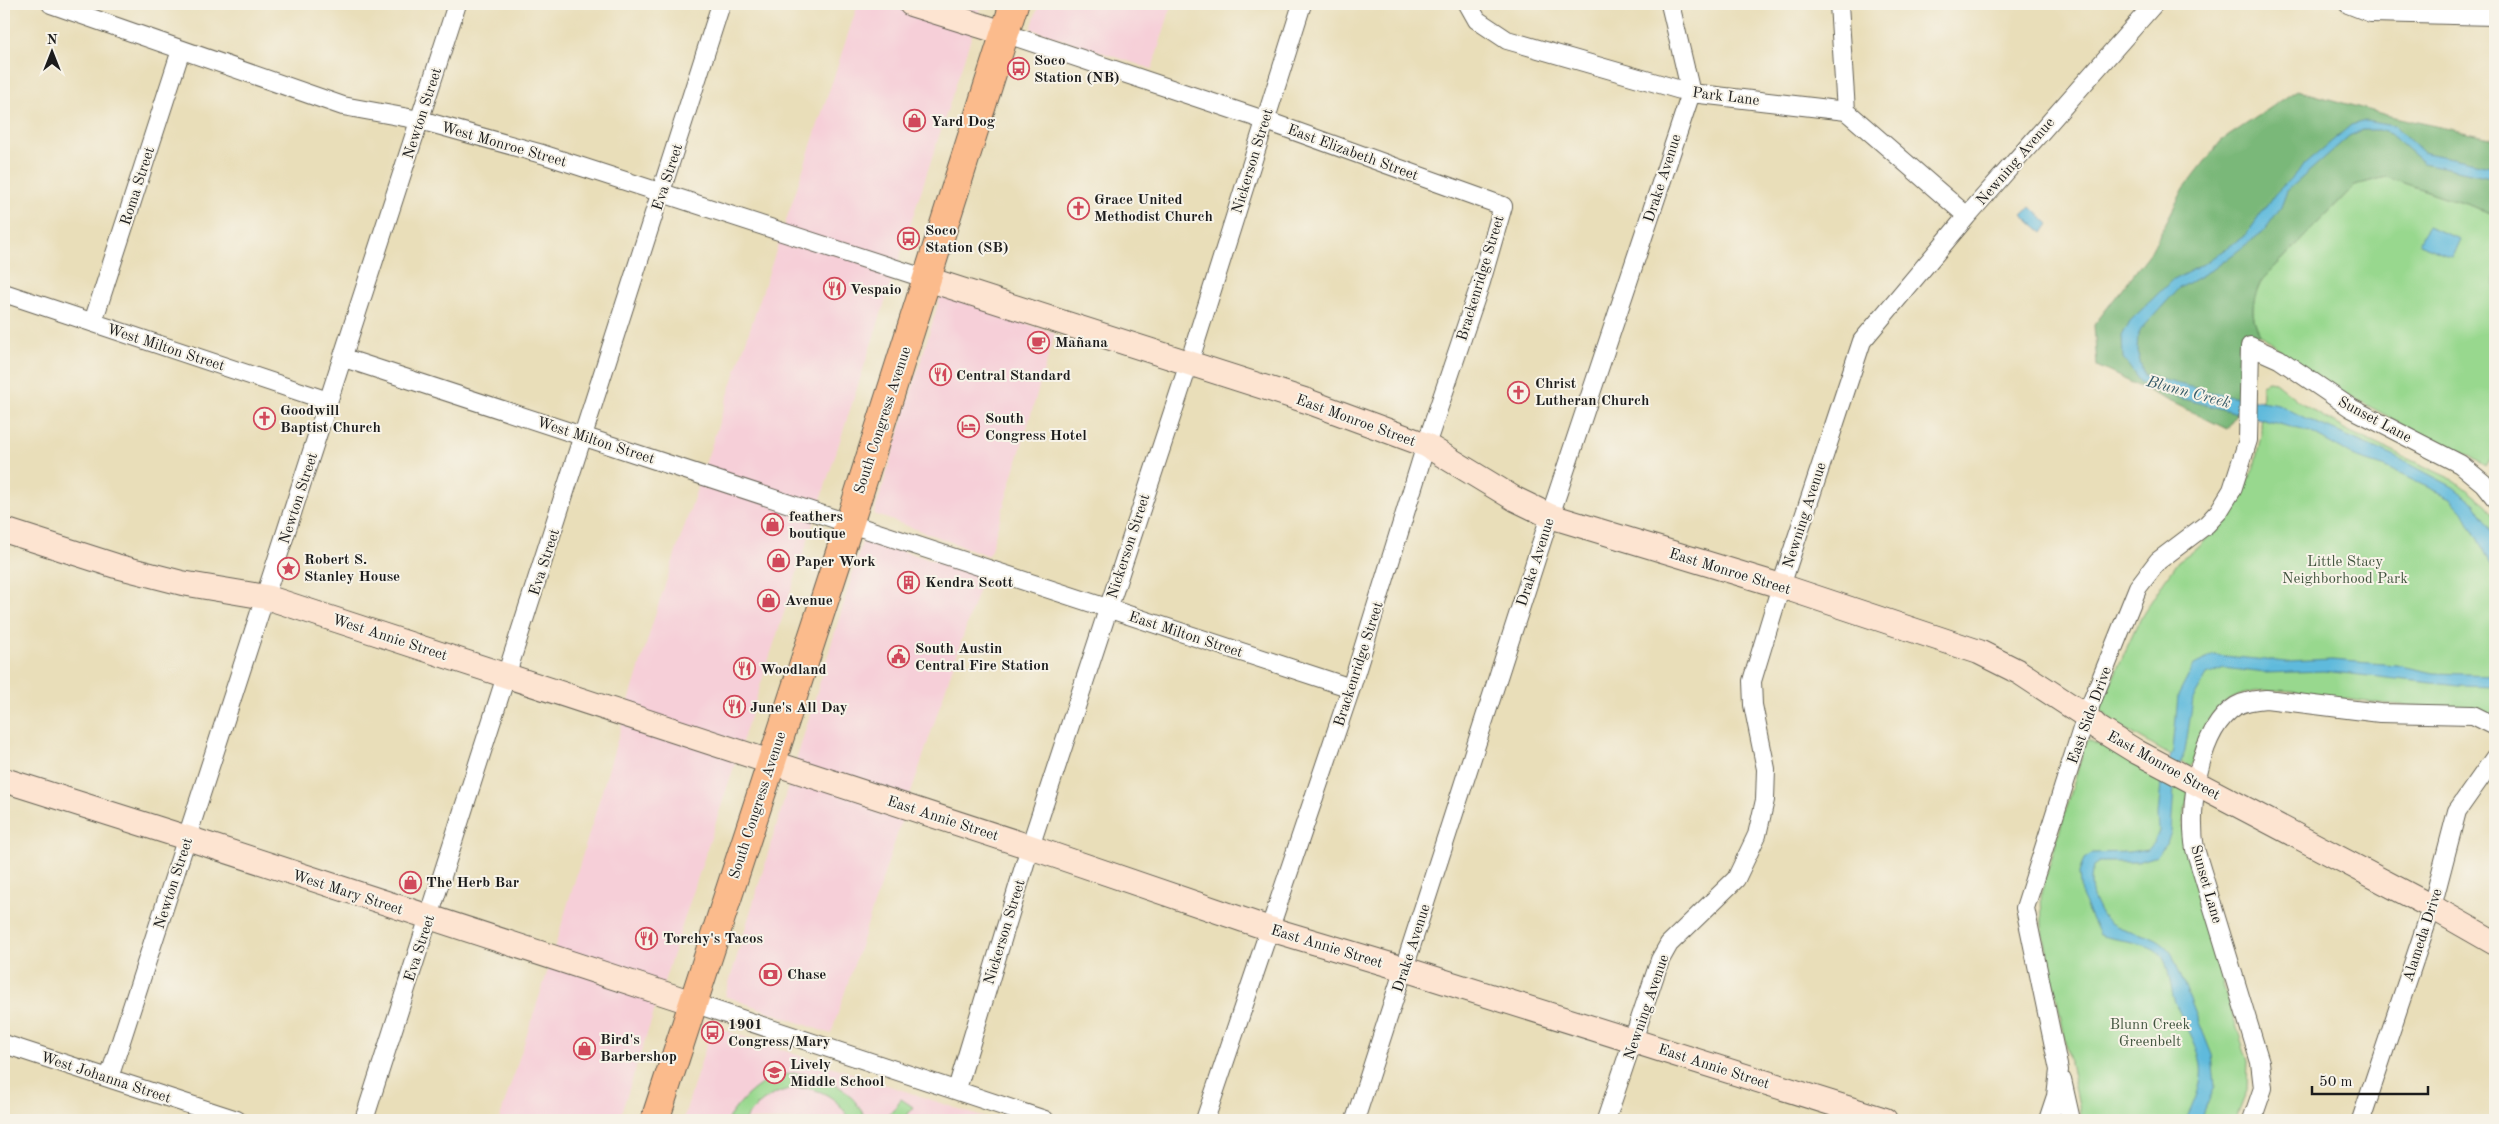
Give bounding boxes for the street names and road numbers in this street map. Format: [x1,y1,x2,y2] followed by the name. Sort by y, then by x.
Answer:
[402,66,445,161] street label: Newton Street
[1691,86,1760,109] street label: Park Lane
[1230,107,1277,216] street label: Nickerson Street
[1974,115,2058,209] street label: Newning Avenue
[439,120,568,171] street label: West Monroe Street
[1285,123,1420,184] street label: East Elizabeth Street
[1642,132,1685,224] street label: Drake Avenue
[651,142,686,213] street label: Eva Street
[119,145,158,228] street label: Roma Street
[1455,214,1508,343] street label: Brackenridge Street
[105,322,226,375] street label: West Milton Street
[853,345,914,496] street label: South Congress Avenue
[1294,393,1417,450] street label: East Monroe Street
[2335,395,2414,446] street label: Sunset Lane
[535,415,656,468] street label: West Milton Street
[278,451,321,546] street label: Newton Street
[1781,461,1830,570] street label: Newning Avenue
[1105,492,1153,601] street label: Nickerson Street
[1515,516,1558,608] street label: Drake Avenue
[528,527,563,598] street label: Eva Street
[1667,547,1792,598] street label: East Monroe Street
[1332,600,1387,729] street label: Brackenridge Street
[1127,610,1245,661] street label: East Milton Street
[330,613,449,664] street label: West Annie Street
[2066,665,2115,766] street label: East Side Drive
[2104,729,2222,803] street label: East Monroe Street
[728,730,789,881] street label: South Congress Avenue
[885,794,1000,845] street label: East Annie Street
[153,836,196,931] street label: Newton Street
[2187,844,2224,925] street label: Sunset Lane
[290,868,405,918] street label: West Mary Street
[982,878,1029,987] street label: Nickerson Street
[2401,887,2446,984] street label: Alameda Drive
[1391,902,1434,994] street label: Drake Avenue
[403,913,438,984] street label: Eva Street
[1269,923,1384,972] street label: East Annie Street
[1622,953,1672,1062] street label: Newning Avenue
[1656,1042,1771,1093] street label: East Annie Street
[38,1050,173,1107] street label: West Johanna Street

